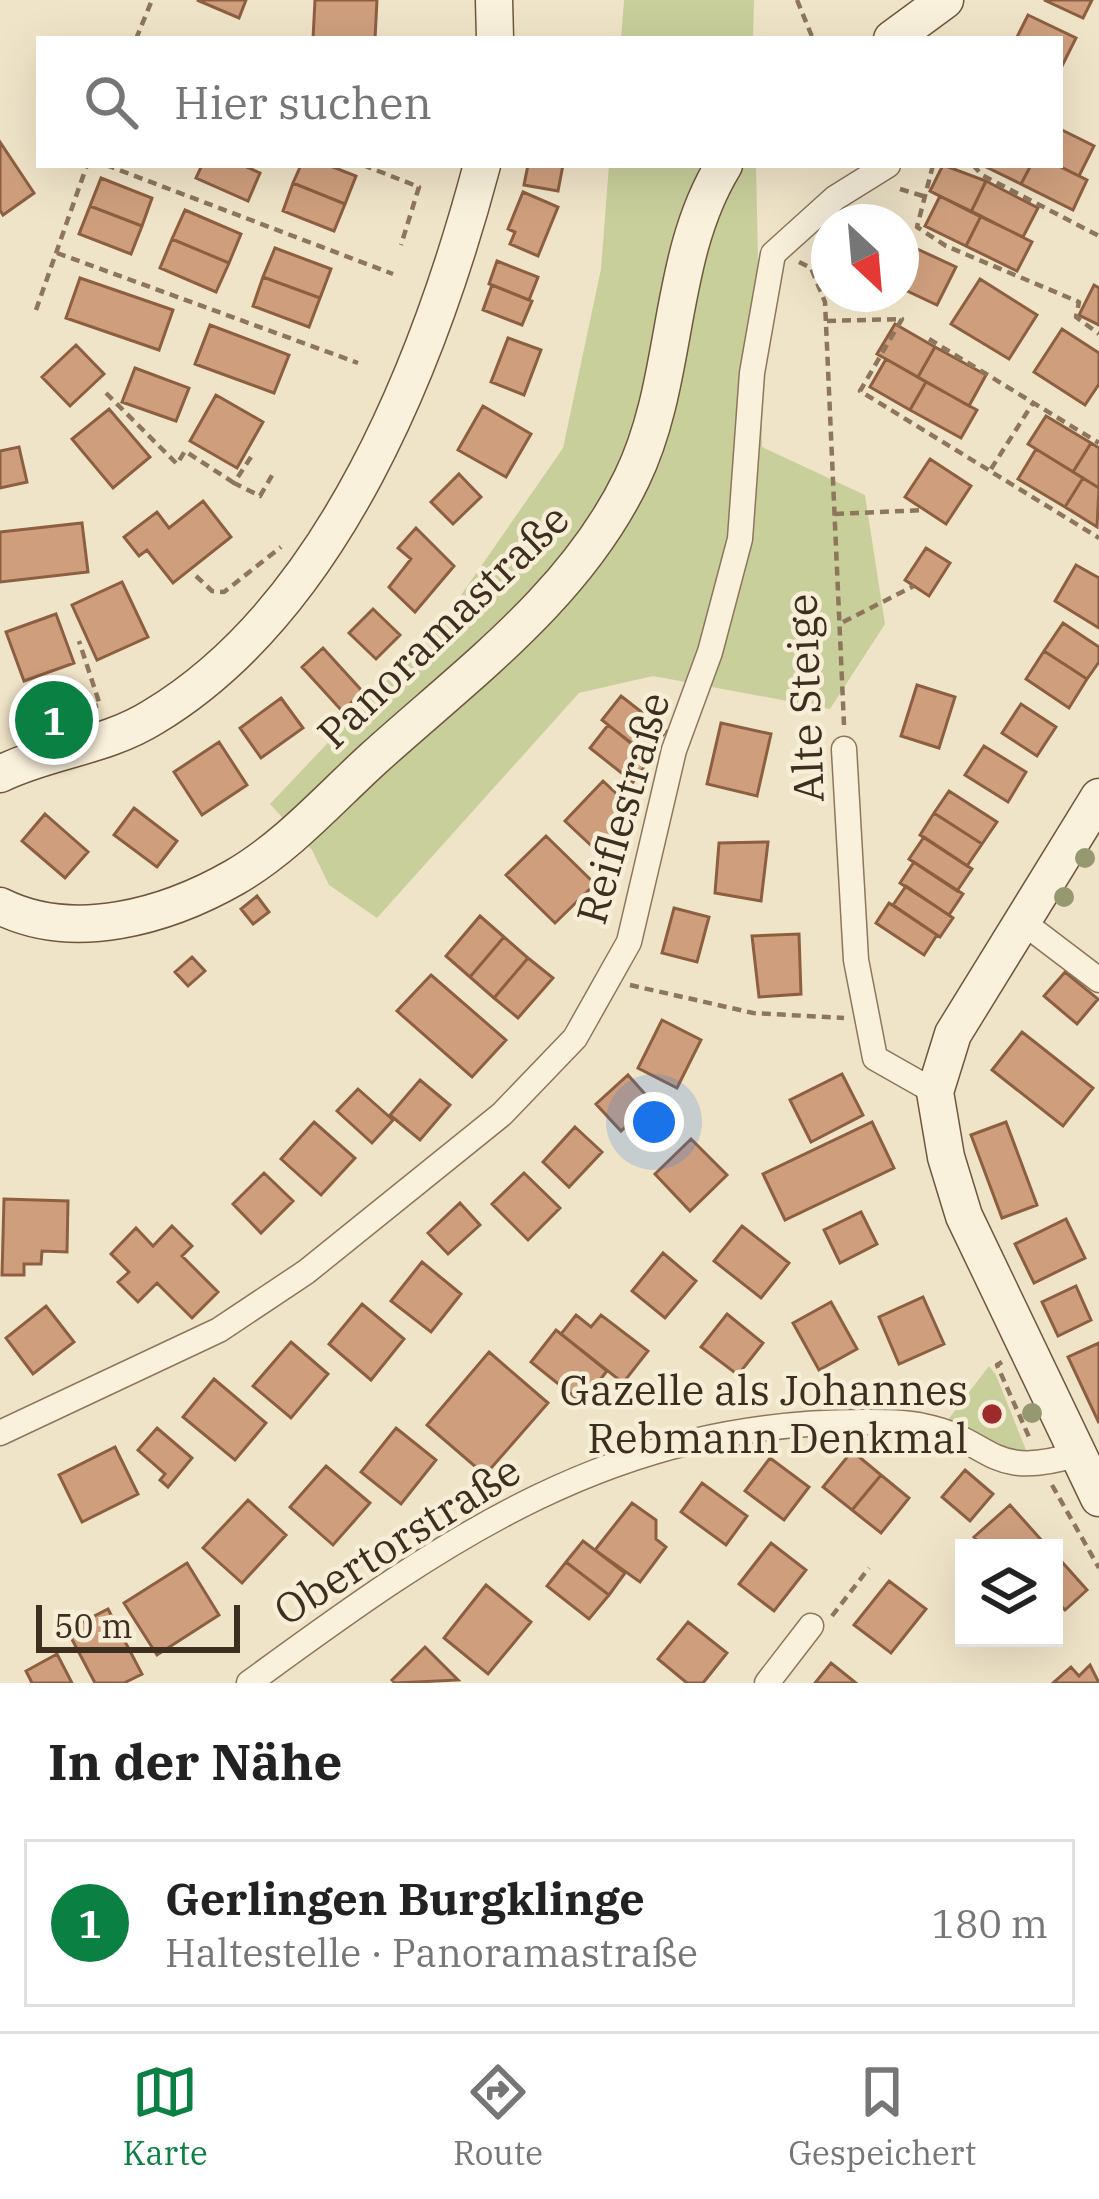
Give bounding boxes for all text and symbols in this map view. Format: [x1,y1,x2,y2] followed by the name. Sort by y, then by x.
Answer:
[36,36,1063,168] search box
[78,69,144,135] icon: search
[174,73,432,131] text: Hier suchen
[811,204,919,312] north arrow
[305,491,580,760] street label: Panoramastraße
[773,593,836,803] street label: Alte Steige
[15,675,93,765] pin: 1
[563,686,682,930] street label: Reiflestraße
[624,1092,684,1152] your location
[559,1362,968,1465] place label: Gazelle als Johannes Rebmann Denkmal
[979,1401,1005,1427] marker: Gazelle als Johannes Rebmann Denkmal
[263,1442,530,1637] street label: Obertorstraße
[955,1539,1063,1647] map controls
[955,1539,1063,1647] button: layers
[36,1599,240,1652] scale bar
[54,1604,133,1647] text: 50 m
[48,1728,342,1794] text: In der Nähe
[165,1869,645,1927] text: Gerlingen Burgklinge
[78,1898,102,1949] text: 1
[932,1898,1048,1949] text: 180 m
[165,1927,698,1978] text: Haltestelle · Panoramastraße
[123,2059,208,2174] tab: Karte
[453,2059,543,2174] tab: Route
[788,2059,976,2174] tab: Gespeichert

